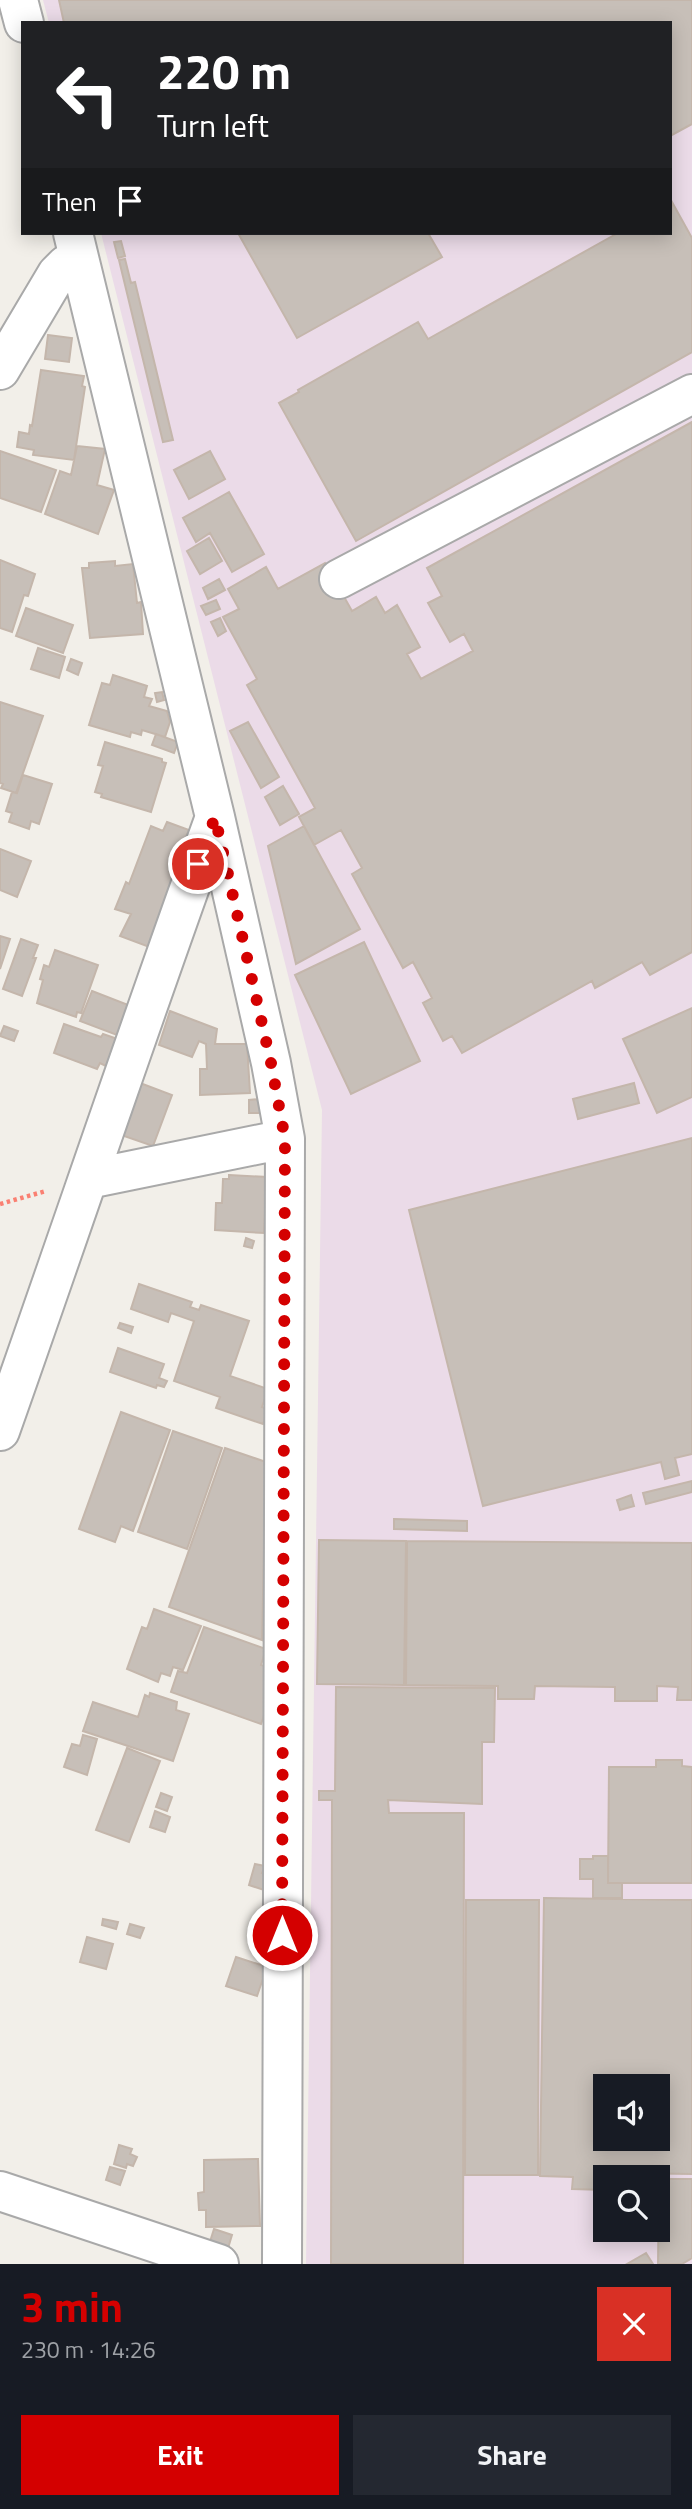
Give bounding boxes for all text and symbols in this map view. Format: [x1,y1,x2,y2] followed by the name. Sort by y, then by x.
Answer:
[157,33,291,108] text: 220 m
[42,49,133,140] icon: left
[157,101,269,149] text: Turn left
[42,182,97,221] text: Then
[111,182,149,220] icon: arrive
[168,834,228,894] pin
[179,845,217,883] icon: arrive
[245,1898,319,1972] position arrow
[593,2074,670,2242] map controls
[593,2074,670,2151] button: sound
[593,2165,670,2242] button: search
[21,2274,123,2338] text: 3 min
[597,2287,671,2361] button: close
[21,2332,156,2367] text: 230 m · 14:26
[21,2415,339,2495] button: Exit
[353,2415,671,2495] button: Share

